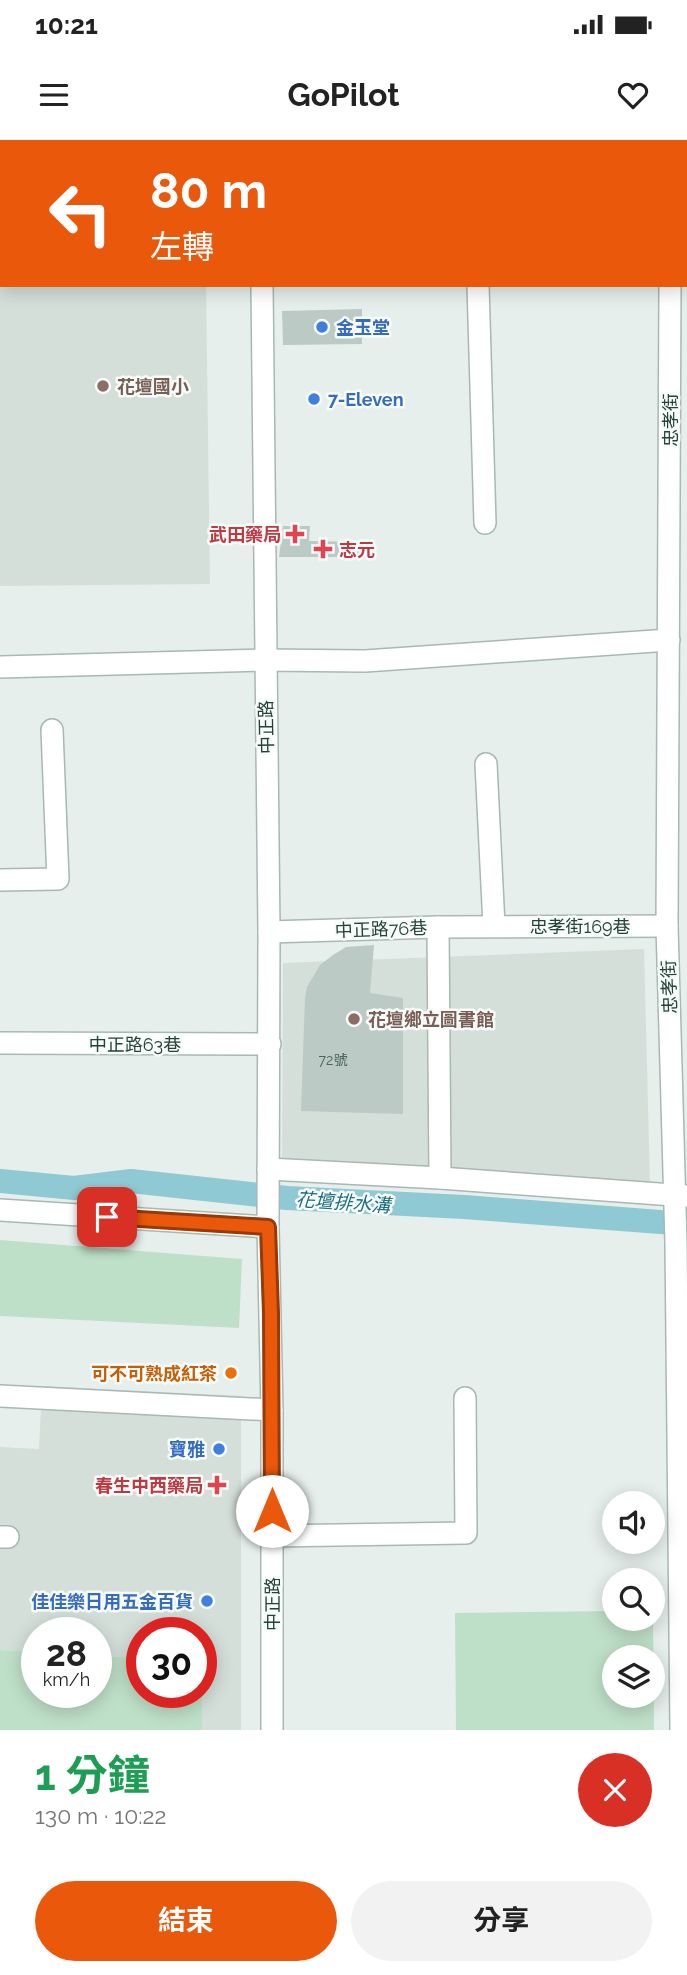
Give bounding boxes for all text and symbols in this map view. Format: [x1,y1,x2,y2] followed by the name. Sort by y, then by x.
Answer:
[35,10,98,40] text: 10:21
[35,76,73,114] icon: menu
[288,76,399,113] text: GoPilot
[614,76,652,114] icon: heart
[150,162,267,219] text: 80 m
[35,168,126,259] icon: left
[150,228,214,265] text: 左轉
[336,317,390,338] place label: 金玉堂
[314,319,330,335] marker: 金玉堂
[117,376,189,397] place label: 花壇國小
[95,378,111,394] marker: 花壇國小
[328,389,404,410] place label: 7-Eleven
[306,391,322,407] marker: 7-Eleven
[660,393,681,447] street label: 忠孝街
[209,524,281,545] place label: 武田藥局
[287,526,303,542] marker: 武田藥局
[313,539,333,559] marker: 志元
[339,539,375,560] place label: 志元
[255,700,277,754] street label: 中正路
[529,916,631,937] street label: 忠孝街169巷
[334,917,428,941] street label: 中正路76巷
[658,960,680,1014] street label: 忠孝街
[368,1009,494,1030] place label: 花壇鄉立圖書館
[346,1011,362,1027] marker: 花壇鄉立圖書館
[89,1034,181,1055] street label: 中正路63巷
[319,1052,347,1068] house number: 72號
[77,1187,137,1247] pin
[295,1188,394,1216] water label: 花壇排水溝
[88,1198,126,1236] icon: arrive
[91,1363,217,1384] place label: 可不可熟成紅茶
[223,1365,239,1381] marker: 可不可熟成紅茶
[169,1439,205,1460] place label: 寶雅
[211,1441,227,1457] marker: 寶雅
[235,1474,309,1548] position arrow
[95,1475,203,1496] place label: 春生中西藥局
[209,1477,225,1493] marker: 春生中西藥局
[602,1491,665,1708] map controls
[602,1491,665,1554] button: sound
[602,1568,665,1631] button: search
[262,1577,283,1631] street label: 中正路
[31,1591,193,1612] place label: 佳佳樂日用五金百貨
[199,1593,215,1609] marker: 佳佳樂日用五金百貨
[126,1617,217,1708] speed limit sign: 30
[46,1633,87,1674] text: 28
[602,1645,665,1708] button: layers
[43,1669,90,1690] text: km/h
[35,1751,150,1800] text: 1 分鐘
[578,1753,652,1827] button: close
[35,1802,167,1829] text: 130 m · 10:22
[35,1881,337,1961] button: 結束
[351,1881,652,1961] button: 分享

